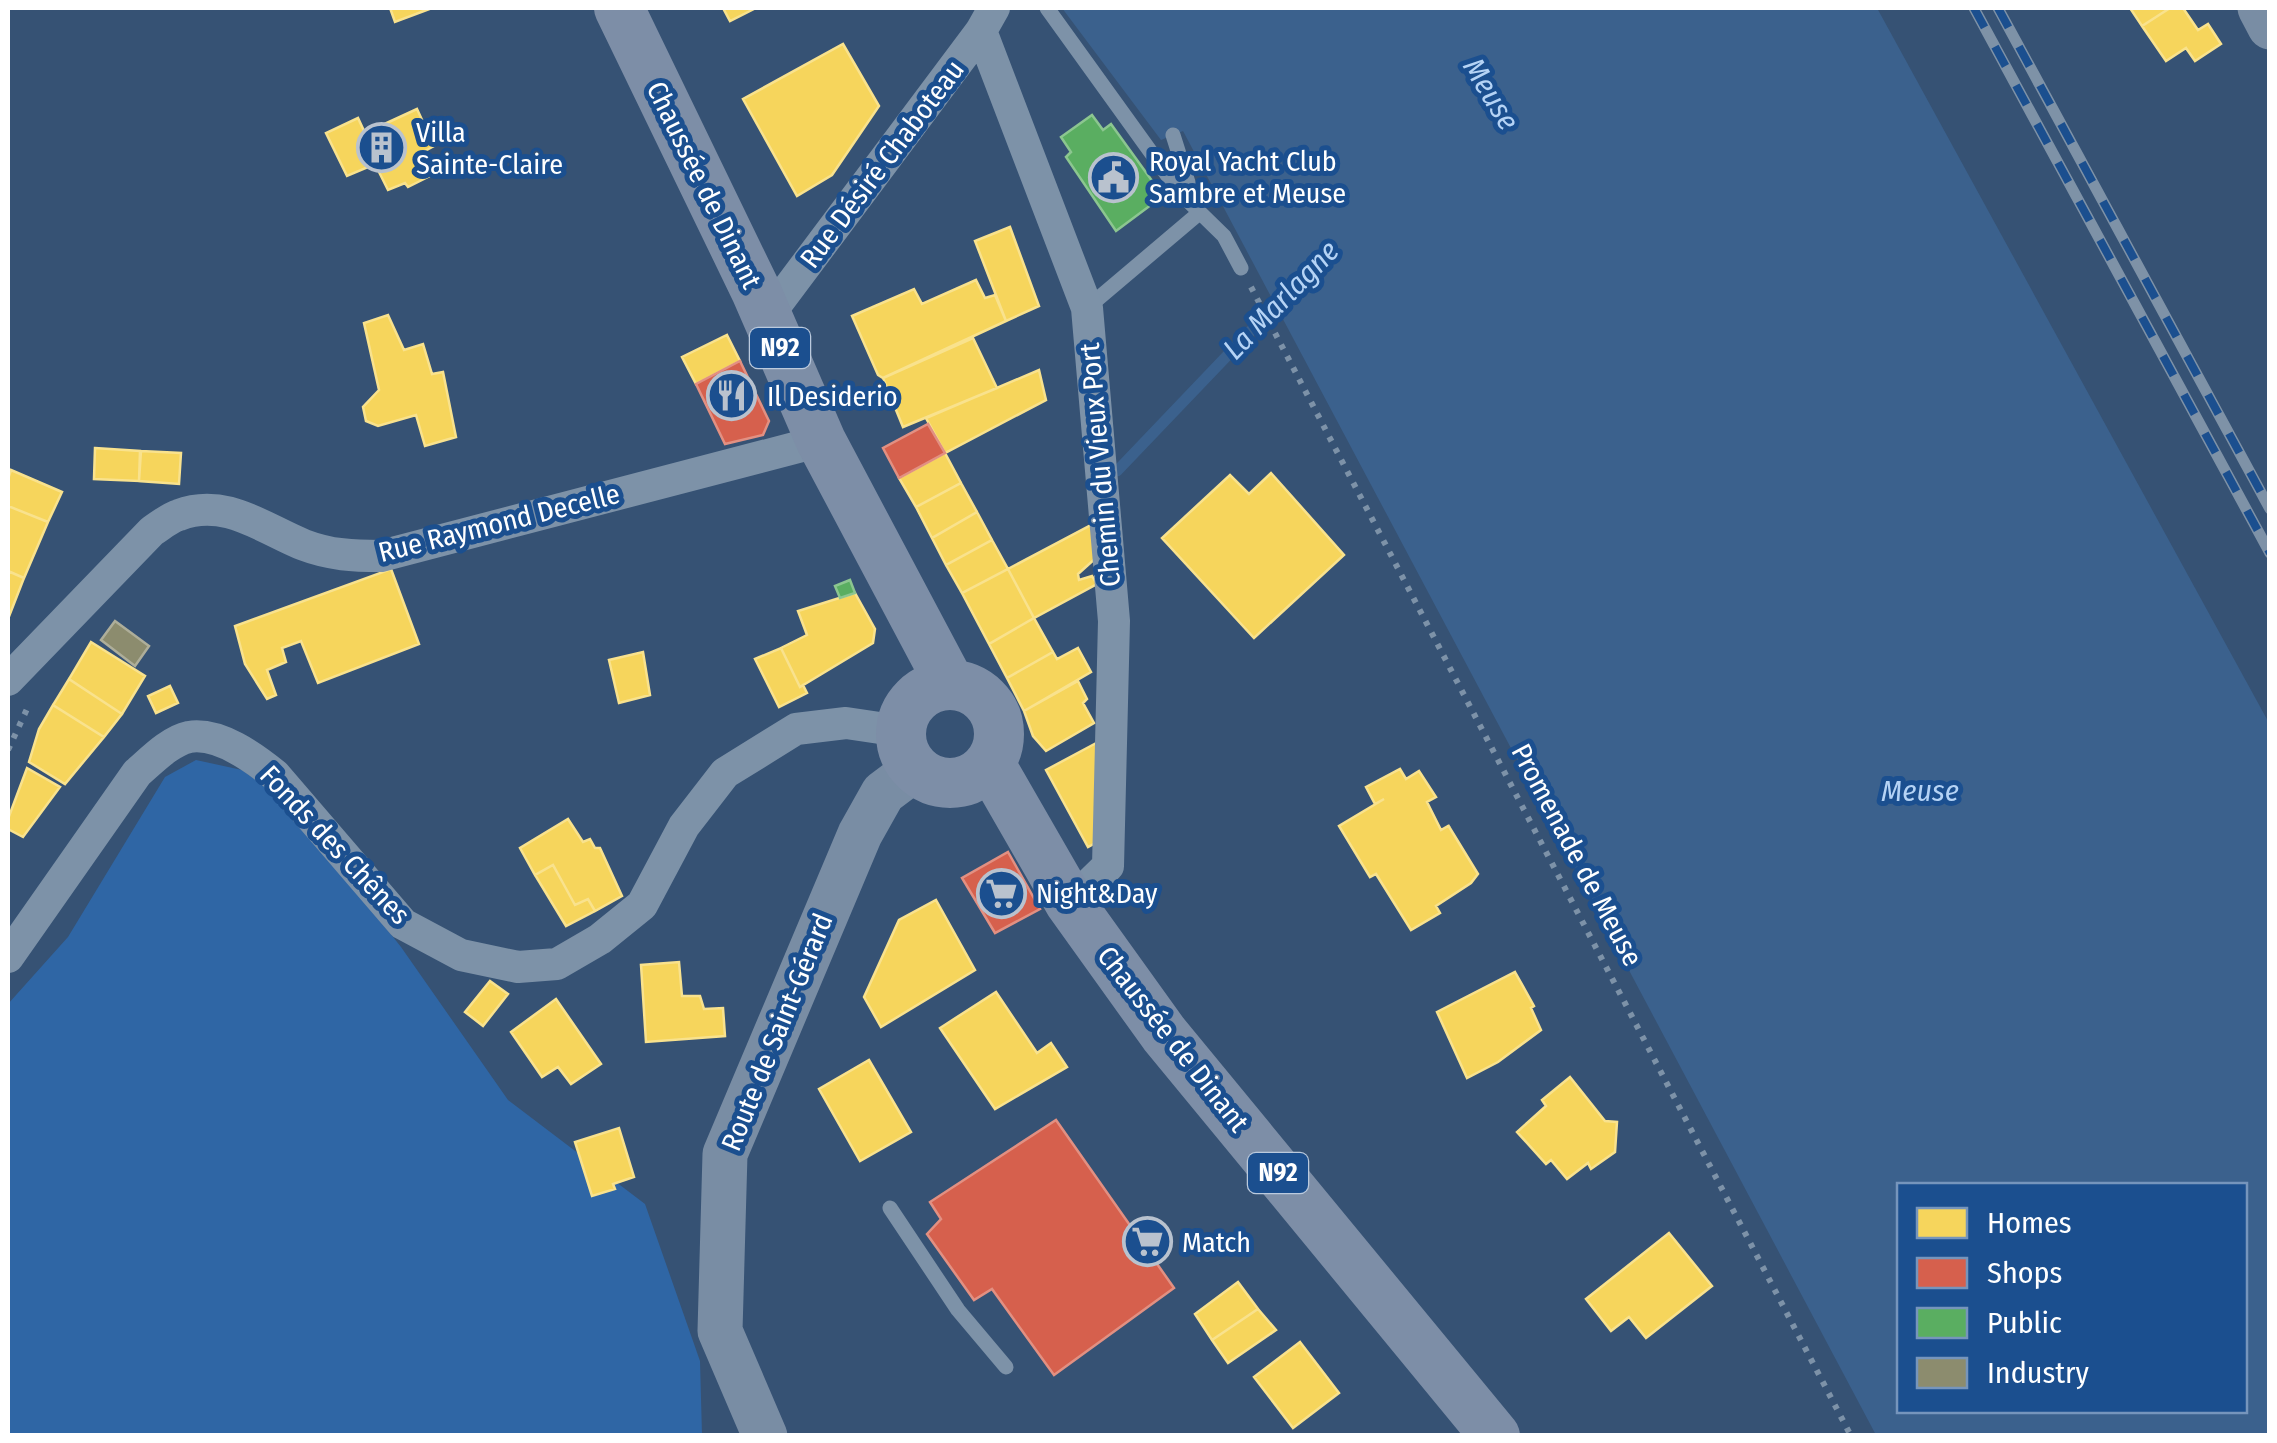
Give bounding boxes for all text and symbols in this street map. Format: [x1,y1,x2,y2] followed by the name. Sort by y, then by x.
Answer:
[1456,51,1526,137] water label: Meuse
[793,54,971,274] street label: Rue Désiré Chaboteau
[640,76,769,295] street label: Chaussée de Dinant
[416,116,563,181] place label: Villa Sainte-Claire
[355,122,407,174] building icon: Villa Sainte-Claire
[1149,145,1346,210] place label: Royal Yacht Club Sambre et Meuse
[1088,151,1140,203] public building icon: Royal Yacht Club Sambre et Meuse
[1216,233,1346,367] water label: La Marlagne
[750,328,810,368] road number: N92
[1073,341,1127,588] street label: Chemin du Vieux Port
[706,370,758,422] restaurant icon: Il Desiderio
[767,380,898,413] place label: Il Desiderio
[375,477,623,569] street label: Rue Raymond Decelle
[1505,738,1649,972] street label: Promenade de Meuse
[253,759,417,931] street label: Fonds des Chênes
[1881,773,1959,809] water label: Meuse
[975,867,1027,919] supermarket icon: Night&Day
[1036,877,1158,910] place label: Night&Day
[714,908,840,1156] street label: Route de Saint-Gérard
[1090,940,1256,1139] street label: Chaussée de Dinant
[1248,1153,1308,1193] road number: N92
[1897,1183,2247,1413] legend
[1987,1205,2072,1241] text: Homes
[1121,1216,1173,1268] supermarket icon: Match
[1182,1226,1251,1259] place label: Match
[1987,1255,2062,1291] text: Shops
[1987,1305,2062,1341] text: Public
[1987,1355,2090,1391] text: Industry

